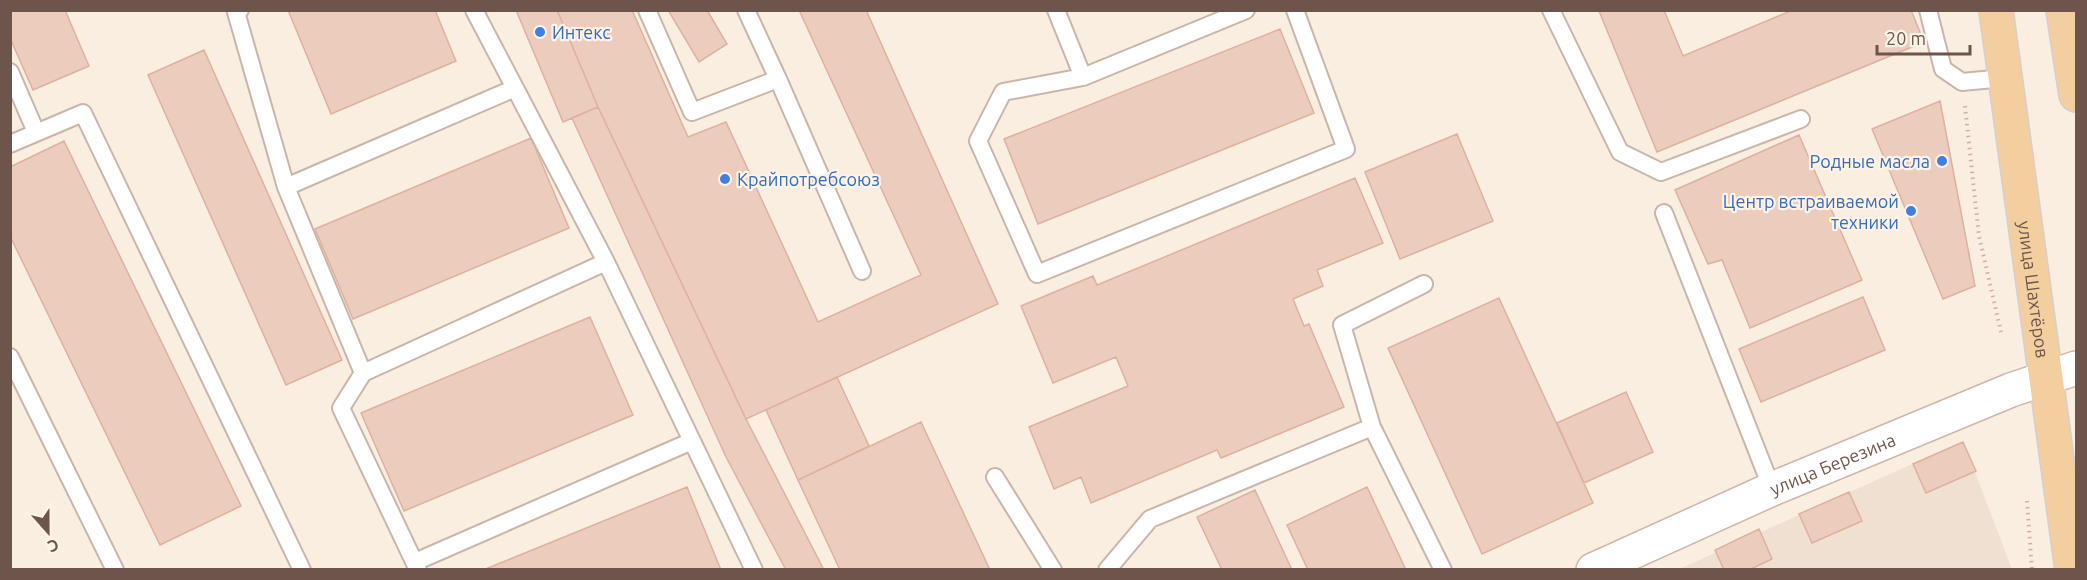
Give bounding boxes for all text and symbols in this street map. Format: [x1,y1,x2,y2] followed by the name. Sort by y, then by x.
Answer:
[1877,18,1970,56] scale bar
[552,22,611,42] place label: Интекс
[533,25,547,39] marker: Интекс
[1886,28,1926,48] text: 20 m
[1810,151,1930,171] place label: Родные масла
[1935,154,1949,168] marker: Родные масла
[737,169,880,189] place label: Крайпотребсоюз
[718,172,732,186] marker: Крайпотребсоюз
[1723,191,1899,232] place label: Центр встраиваемой техники
[1904,204,1918,218] marker: Центр встраиваемой техники
[2015,220,2053,359] street label: улица Шахтёров
[1767,429,1898,499] street label: улица Березина
[18,502,78,562] north arrow
[45,536,61,556] text: С

